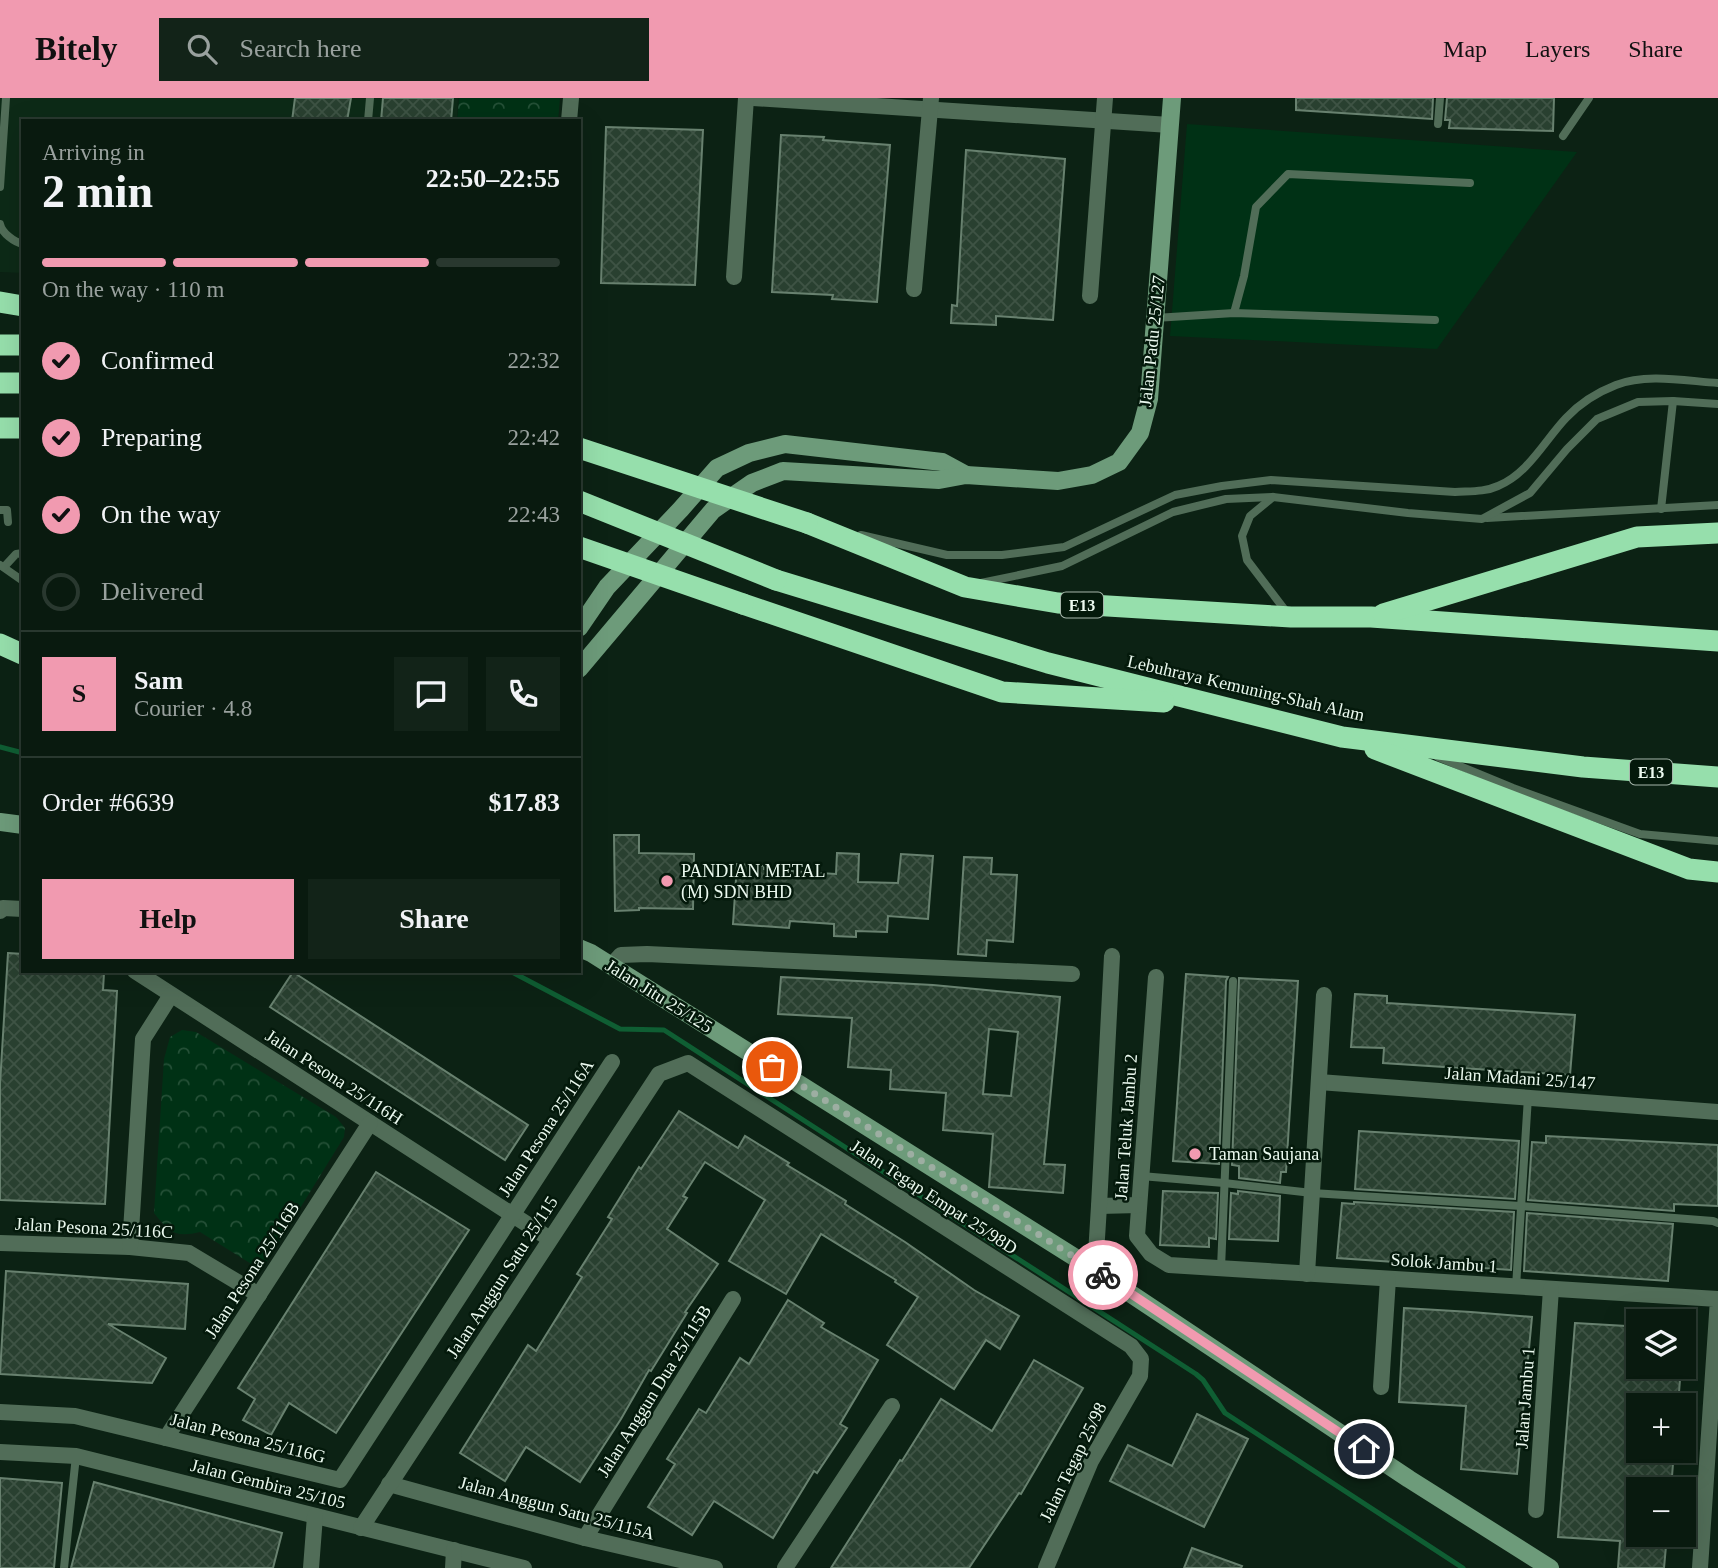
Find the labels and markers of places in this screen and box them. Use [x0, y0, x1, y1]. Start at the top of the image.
place label: PANDIAN METAL (M) SDN BHD [681, 861, 825, 903]
marker: PANDIAN METAL (M) SDN BHD [659, 873, 675, 889]
pin [742, 1037, 802, 1097]
place label: Taman Saujana [1209, 1144, 1319, 1164]
marker: Taman Saujana [1187, 1146, 1203, 1162]
pin [1334, 1419, 1394, 1479]

